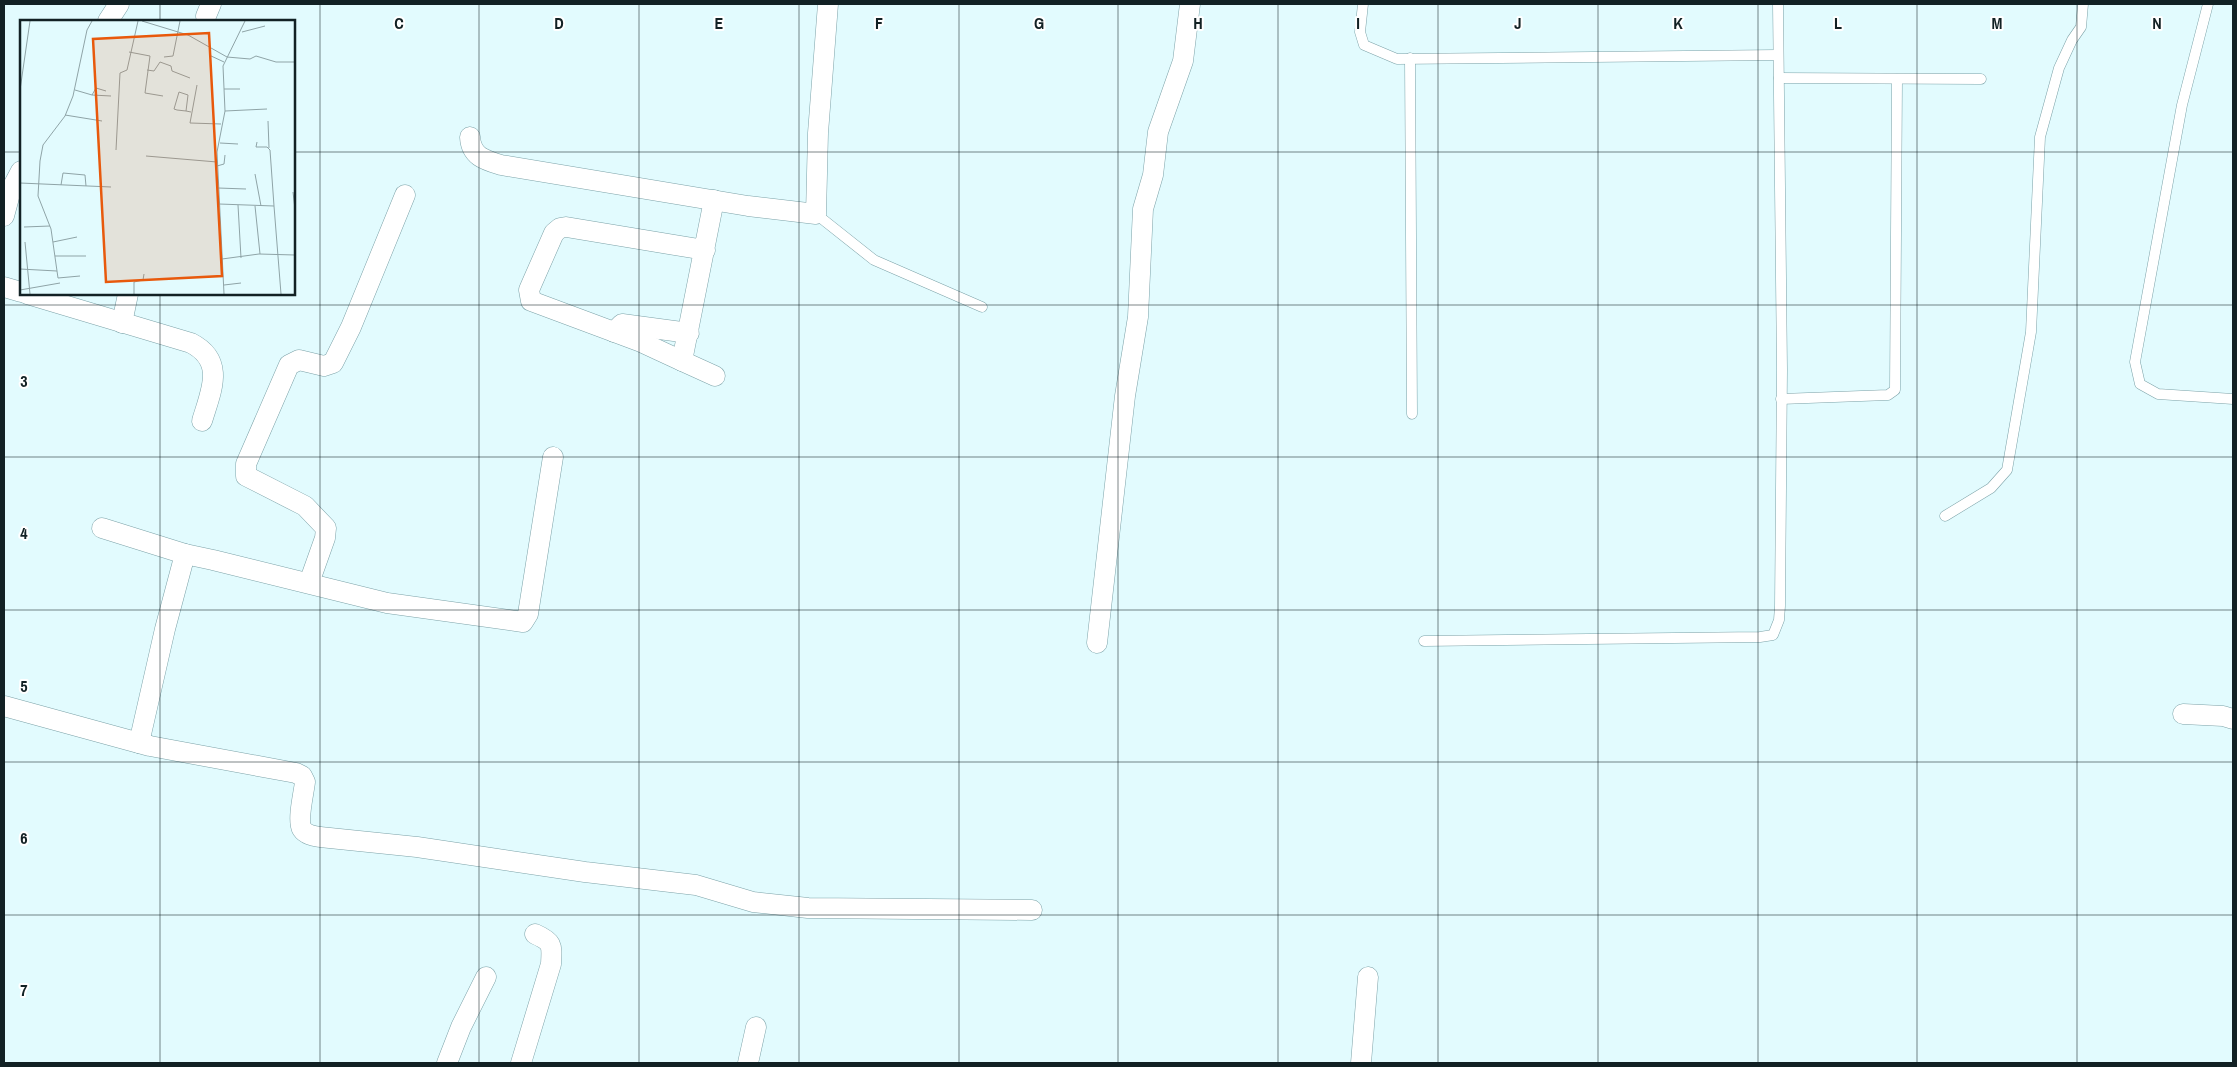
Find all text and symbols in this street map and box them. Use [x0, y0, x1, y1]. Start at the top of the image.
text: C [394, 12, 404, 34]
text: D [554, 12, 564, 34]
text: E [715, 12, 724, 34]
text: F [875, 12, 883, 34]
text: G [1034, 12, 1044, 34]
text: H [1193, 12, 1203, 34]
text: I [1356, 12, 1360, 34]
text: J [1514, 12, 1522, 34]
text: K [1673, 12, 1683, 34]
text: L [1834, 12, 1842, 34]
text: M [1992, 12, 2003, 34]
text: N [2152, 12, 2162, 34]
inset map [20, 20, 295, 295]
text: 3 [20, 370, 28, 392]
text: 4 [20, 522, 28, 544]
text: 5 [20, 675, 28, 697]
text: 6 [20, 827, 28, 849]
text: 7 [20, 979, 28, 1001]

